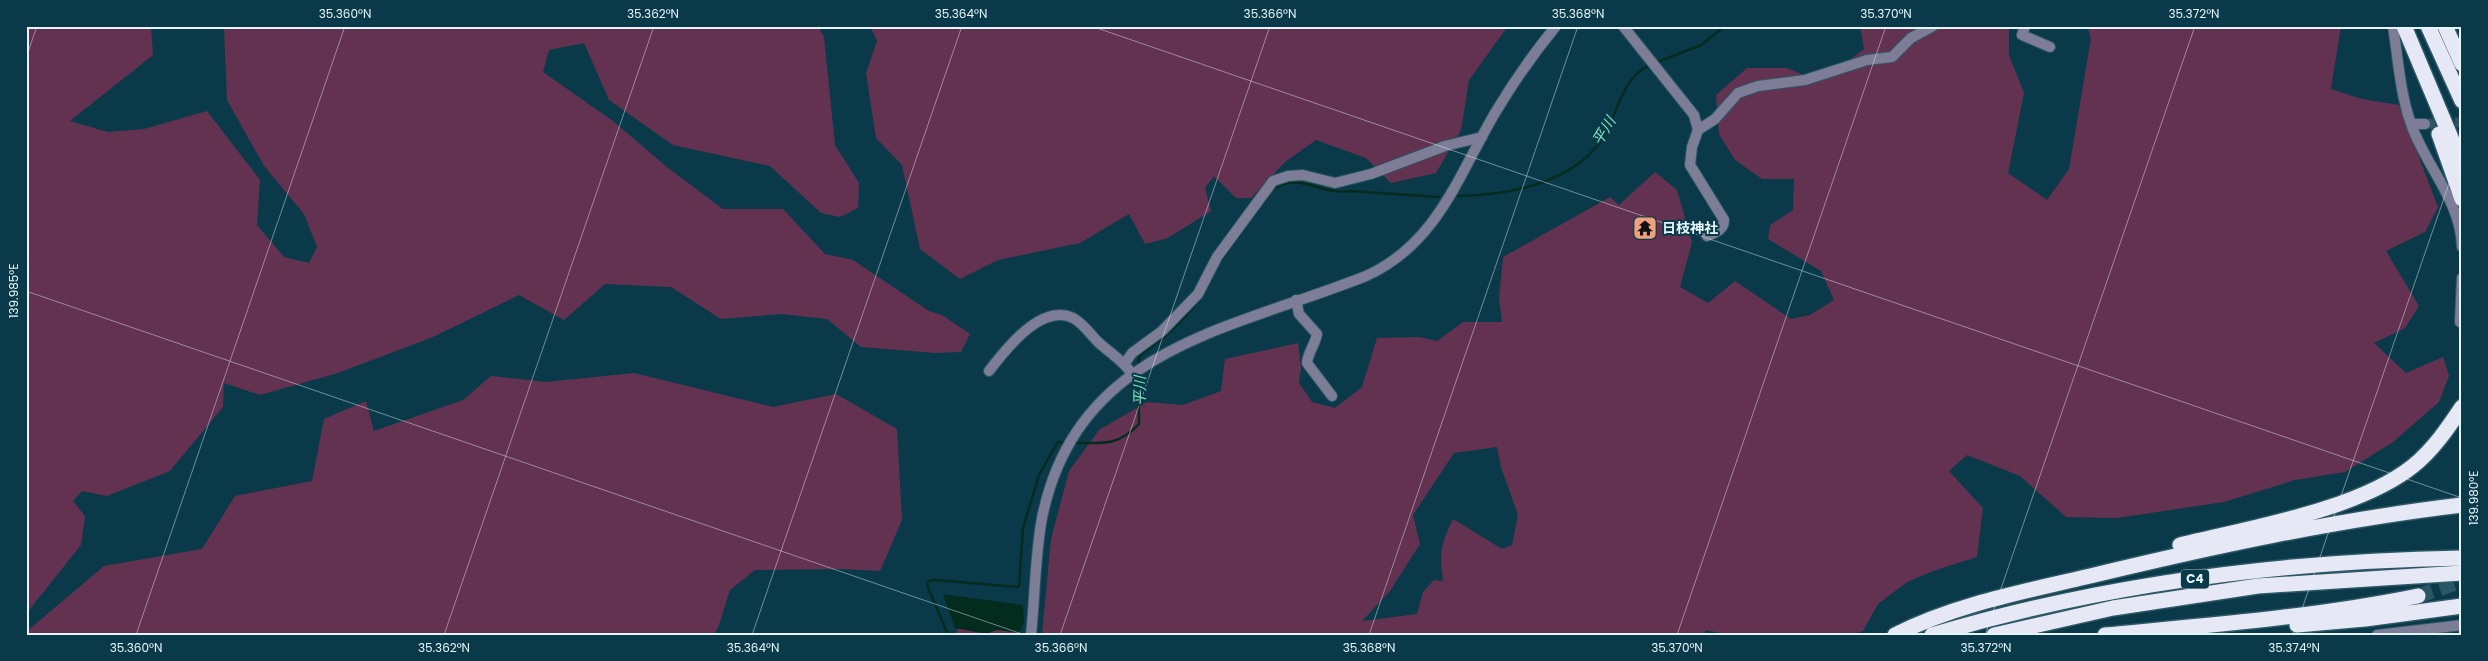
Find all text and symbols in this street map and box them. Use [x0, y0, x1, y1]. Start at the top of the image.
text: 35.360°N [319, 5, 371, 22]
text: 35.362°N [627, 5, 679, 22]
text: 35.364°N [935, 5, 987, 22]
text: 35.366°N [1244, 5, 1296, 22]
text: 35.368°N [1552, 5, 1604, 22]
text: 35.370°N [1860, 5, 1912, 22]
text: 35.372°N [2168, 5, 2220, 22]
water label: 平川 [1587, 111, 1621, 149]
temple icon: 日枝神社 [1632, 215, 1658, 241]
place label: 日枝神社 [1662, 218, 1718, 238]
text: 139.985°E [5, 264, 22, 318]
water label: 平川 [1129, 374, 1150, 406]
text: 139.980°E [2465, 471, 2482, 525]
road number: C4 [2181, 570, 2209, 588]
text: 35.360°N [110, 639, 162, 656]
text: 35.362°N [418, 639, 470, 656]
text: 35.364°N [727, 639, 779, 656]
text: 35.366°N [1035, 639, 1087, 656]
text: 35.368°N [1343, 639, 1395, 656]
text: 35.370°N [1651, 639, 1703, 656]
text: 35.372°N [1960, 639, 2012, 656]
text: 35.374°N [2268, 639, 2320, 656]

